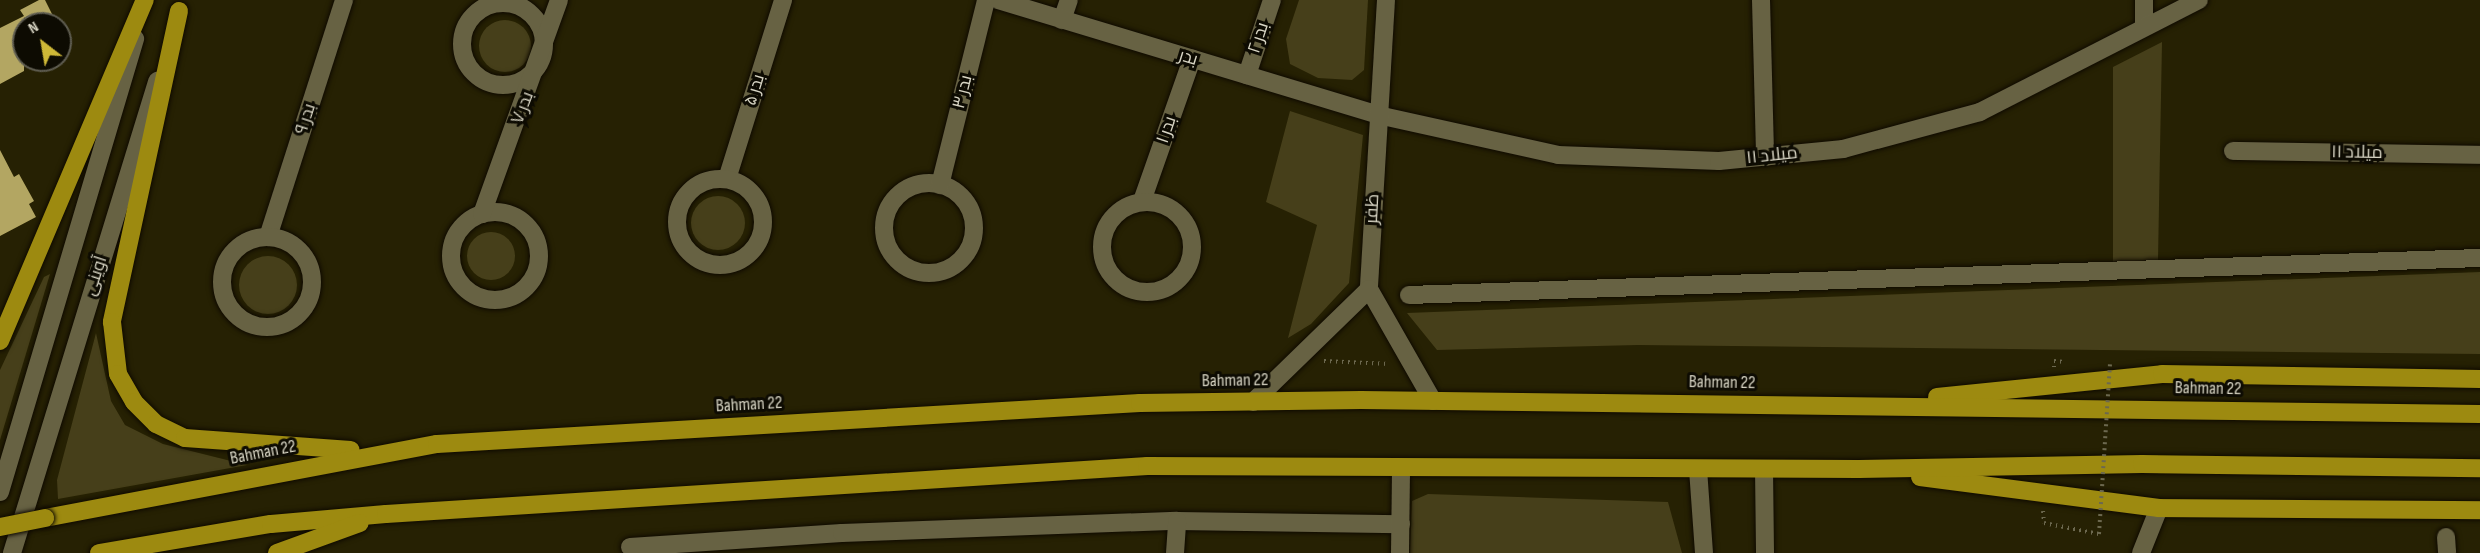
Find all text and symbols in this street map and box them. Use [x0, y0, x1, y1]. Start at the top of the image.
north arrow [12, 12, 72, 72]
text: N [25, 18, 42, 38]
street label: بدر ۲ [1244, 20, 1274, 56]
street label: بدر [1176, 45, 1200, 71]
street label: بدر ۵ [740, 72, 770, 108]
street label: بدر ۳ [948, 73, 978, 111]
street label: بدر ۷ [507, 89, 539, 127]
street label: بدر ۹ [291, 101, 321, 137]
street label: بدر ۱ [1152, 113, 1182, 147]
street label: میلاد ۱۱ [2331, 142, 2383, 164]
street label: میلاد ۱۱ [1745, 143, 1799, 169]
street label: ظفر [1361, 193, 1385, 225]
street label: آوینی [79, 253, 113, 299]
street label: Bahman 22 [1202, 370, 1268, 392]
street label: Bahman 22 [1689, 372, 1755, 394]
street label: Bahman 22 [2175, 378, 2241, 400]
street label: Bahman 22 [715, 392, 783, 418]
street label: Bahman 22 [228, 436, 298, 470]

